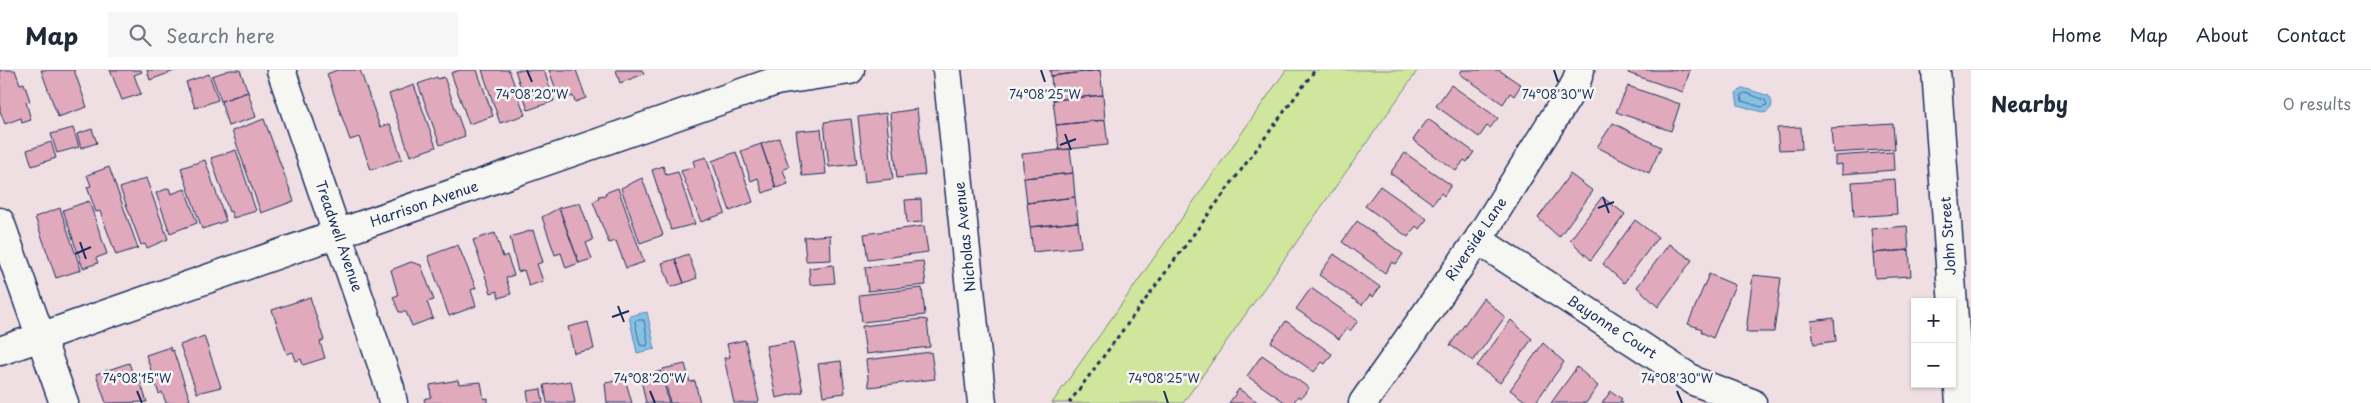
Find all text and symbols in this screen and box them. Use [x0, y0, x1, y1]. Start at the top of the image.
search box [108, 12, 458, 57]
text: Map [25, 17, 78, 53]
icon: search [126, 21, 154, 49]
text: Search here [166, 21, 275, 49]
text: Home [2051, 21, 2101, 48]
text: Map [2129, 21, 2168, 48]
text: About [2196, 21, 2248, 48]
text: Contact [2276, 21, 2346, 48]
text: 74°08'20"W [496, 85, 569, 103]
text: 74°08'25"W [1009, 85, 1081, 103]
text: 74°08'30"W [1522, 85, 1595, 103]
text: Nearby [1991, 87, 2068, 119]
text: 0 results [2283, 91, 2351, 115]
street label: Harrison Avenue [367, 175, 481, 232]
street label: Treadwell Avenue [311, 177, 368, 295]
street label: Nicholas Avenue [948, 180, 981, 293]
street label: Riverside Lane [1440, 192, 1512, 285]
street label: John Street [1934, 196, 1961, 276]
street label: Bayonne Court [1563, 290, 1661, 364]
map controls [1911, 298, 1956, 388]
button: + [1911, 298, 1956, 343]
button: − [1911, 343, 1956, 388]
text: 74°08'15"W [103, 369, 172, 387]
text: 74°08'20"W [614, 369, 687, 387]
text: 74°08'25"W [1128, 369, 1200, 387]
text: 74°08'30"W [1641, 369, 1714, 387]

